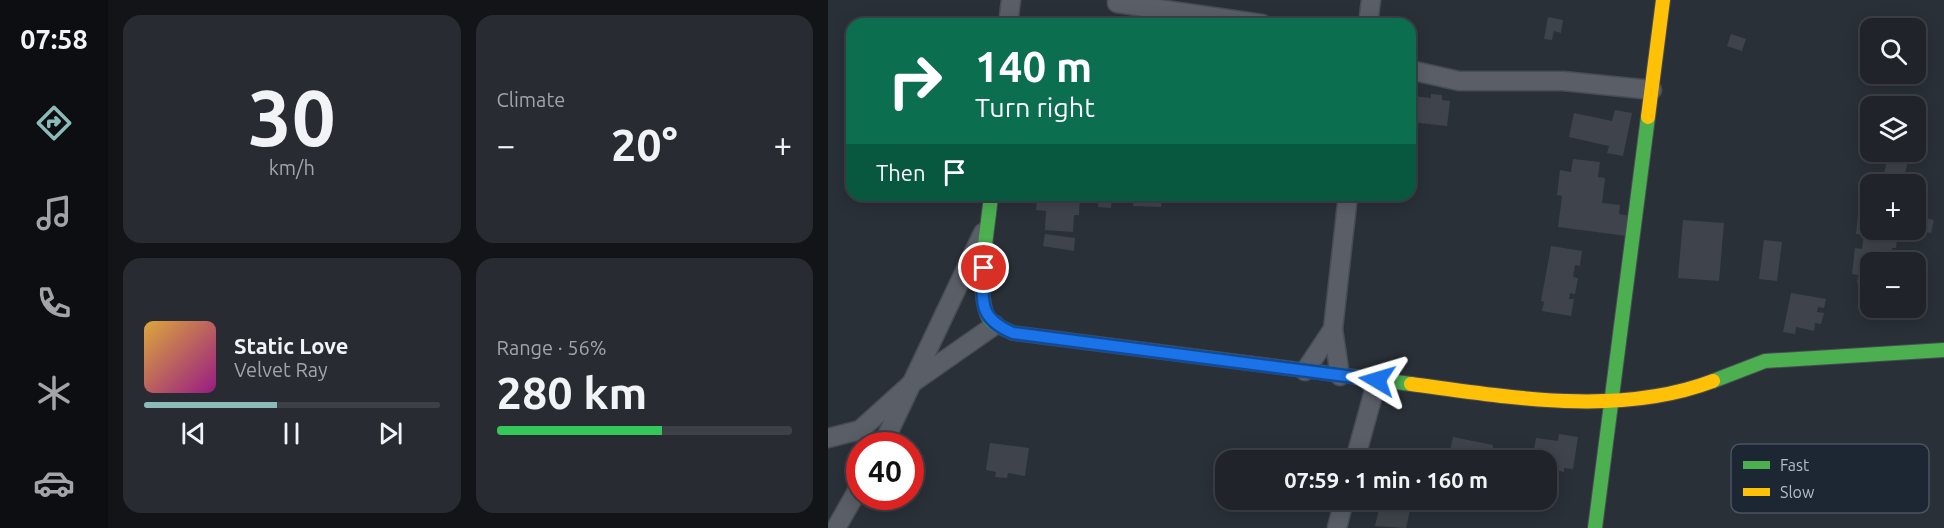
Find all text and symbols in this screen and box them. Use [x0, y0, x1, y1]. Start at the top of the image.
map controls [1860, 18, 1926, 318]
button: search [1860, 18, 1926, 84]
text: 07:58 [20, 24, 88, 54]
icon: right [876, 42, 954, 120]
text: 140 m [975, 43, 1092, 90]
text: 30 [248, 73, 336, 161]
text: Climate [497, 88, 565, 111]
text: Turn right [975, 92, 1095, 122]
button: layers [1860, 96, 1926, 162]
icon: directions [33, 102, 75, 144]
text: 20° [611, 119, 678, 170]
text: − [497, 126, 515, 163]
text: + [773, 126, 792, 163]
text: km/h [269, 156, 315, 179]
icon: arrive [938, 156, 971, 189]
text: Then [876, 160, 926, 185]
button: + [1860, 174, 1926, 240]
icon: music [33, 192, 75, 234]
pin [958, 242, 1009, 293]
icon: arrive [967, 251, 1000, 284]
button: − [1860, 252, 1926, 318]
icon: phone [33, 282, 75, 324]
text: Static Love [234, 333, 349, 358]
text: Range · 56% [497, 336, 607, 359]
position arrow [1345, 348, 1409, 412]
text: Velvet Ray [234, 358, 328, 381]
text: 280 km [497, 367, 647, 418]
icon: climate [33, 372, 75, 414]
icon: previous [177, 417, 210, 450]
icon: pause [275, 417, 308, 450]
icon: next [374, 417, 407, 450]
speed limit sign: 40 [846, 432, 924, 510]
legend [1731, 444, 1929, 513]
text: Fast [1780, 456, 1810, 474]
icon: car [33, 462, 75, 504]
text: 07:59 · 1 min · 160 m [1284, 467, 1488, 492]
text: Slow [1780, 483, 1815, 501]

